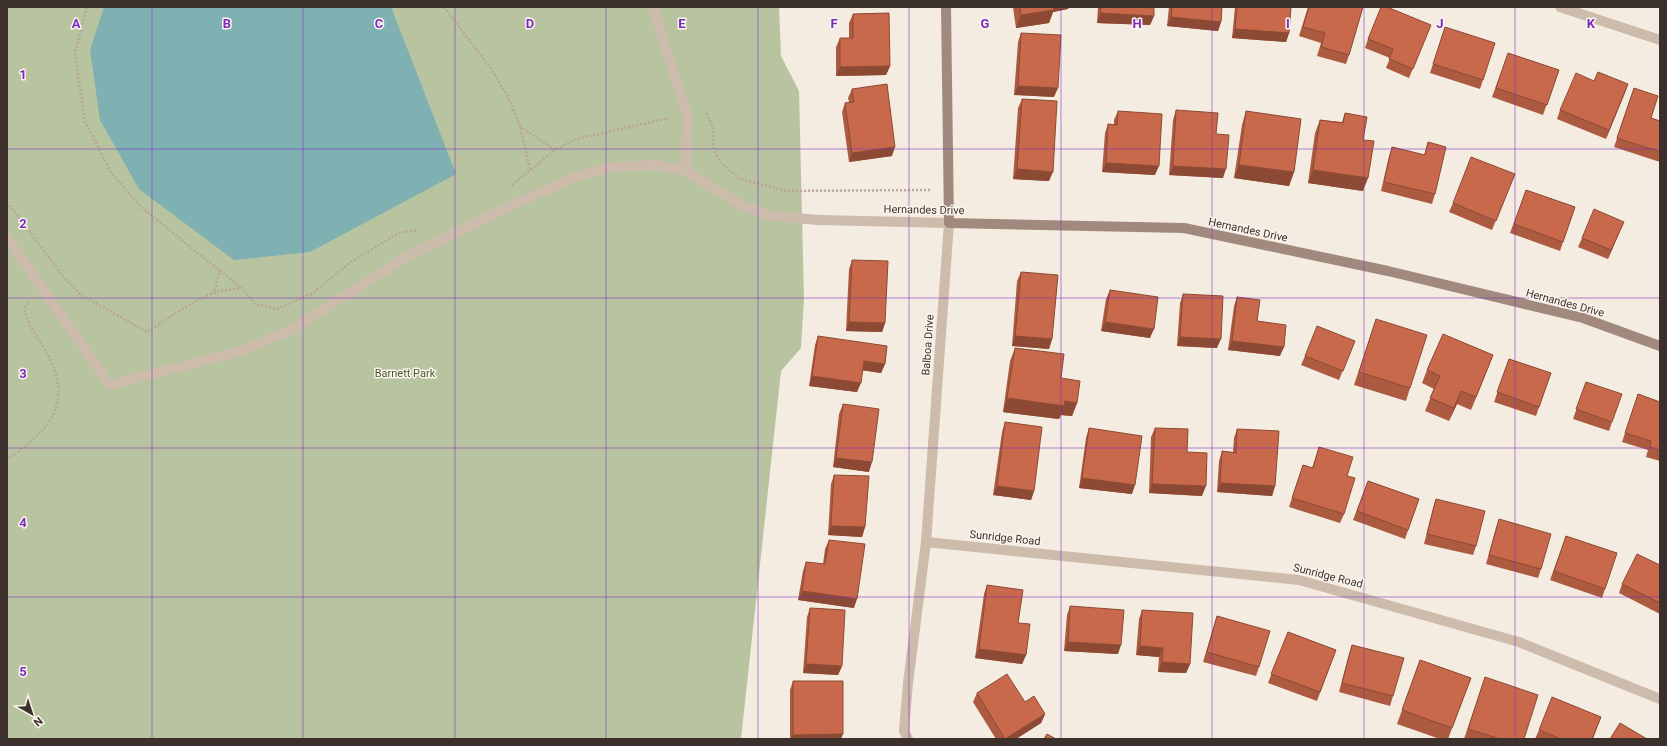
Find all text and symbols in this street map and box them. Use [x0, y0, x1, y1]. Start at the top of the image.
text: A [72, 16, 81, 31]
text: B [223, 16, 231, 31]
text: C [375, 16, 384, 31]
text: D [526, 16, 534, 31]
text: E [678, 16, 686, 31]
text: F [830, 16, 838, 31]
text: G [981, 16, 990, 31]
text: H [1132, 16, 1142, 31]
text: I [1286, 16, 1290, 31]
text: J [1436, 16, 1444, 31]
text: K [1587, 16, 1596, 31]
text: 1 [19, 67, 27, 82]
street label: Hernandes Drive [884, 203, 965, 217]
street label: Hernandes Drive [1207, 215, 1289, 245]
text: 2 [19, 216, 27, 231]
street label: Hernandes Drive [1524, 286, 1606, 320]
street label: Balboa Drive [919, 314, 937, 376]
text: 3 [19, 366, 27, 381]
park label: Barnett Park [375, 367, 436, 380]
text: 4 [19, 515, 27, 530]
street label: Sunridge Road [969, 528, 1041, 548]
street label: Sunridge Road [1292, 561, 1364, 591]
text: 5 [19, 664, 27, 679]
north arrow [12, 694, 52, 734]
text: N [31, 714, 45, 729]

